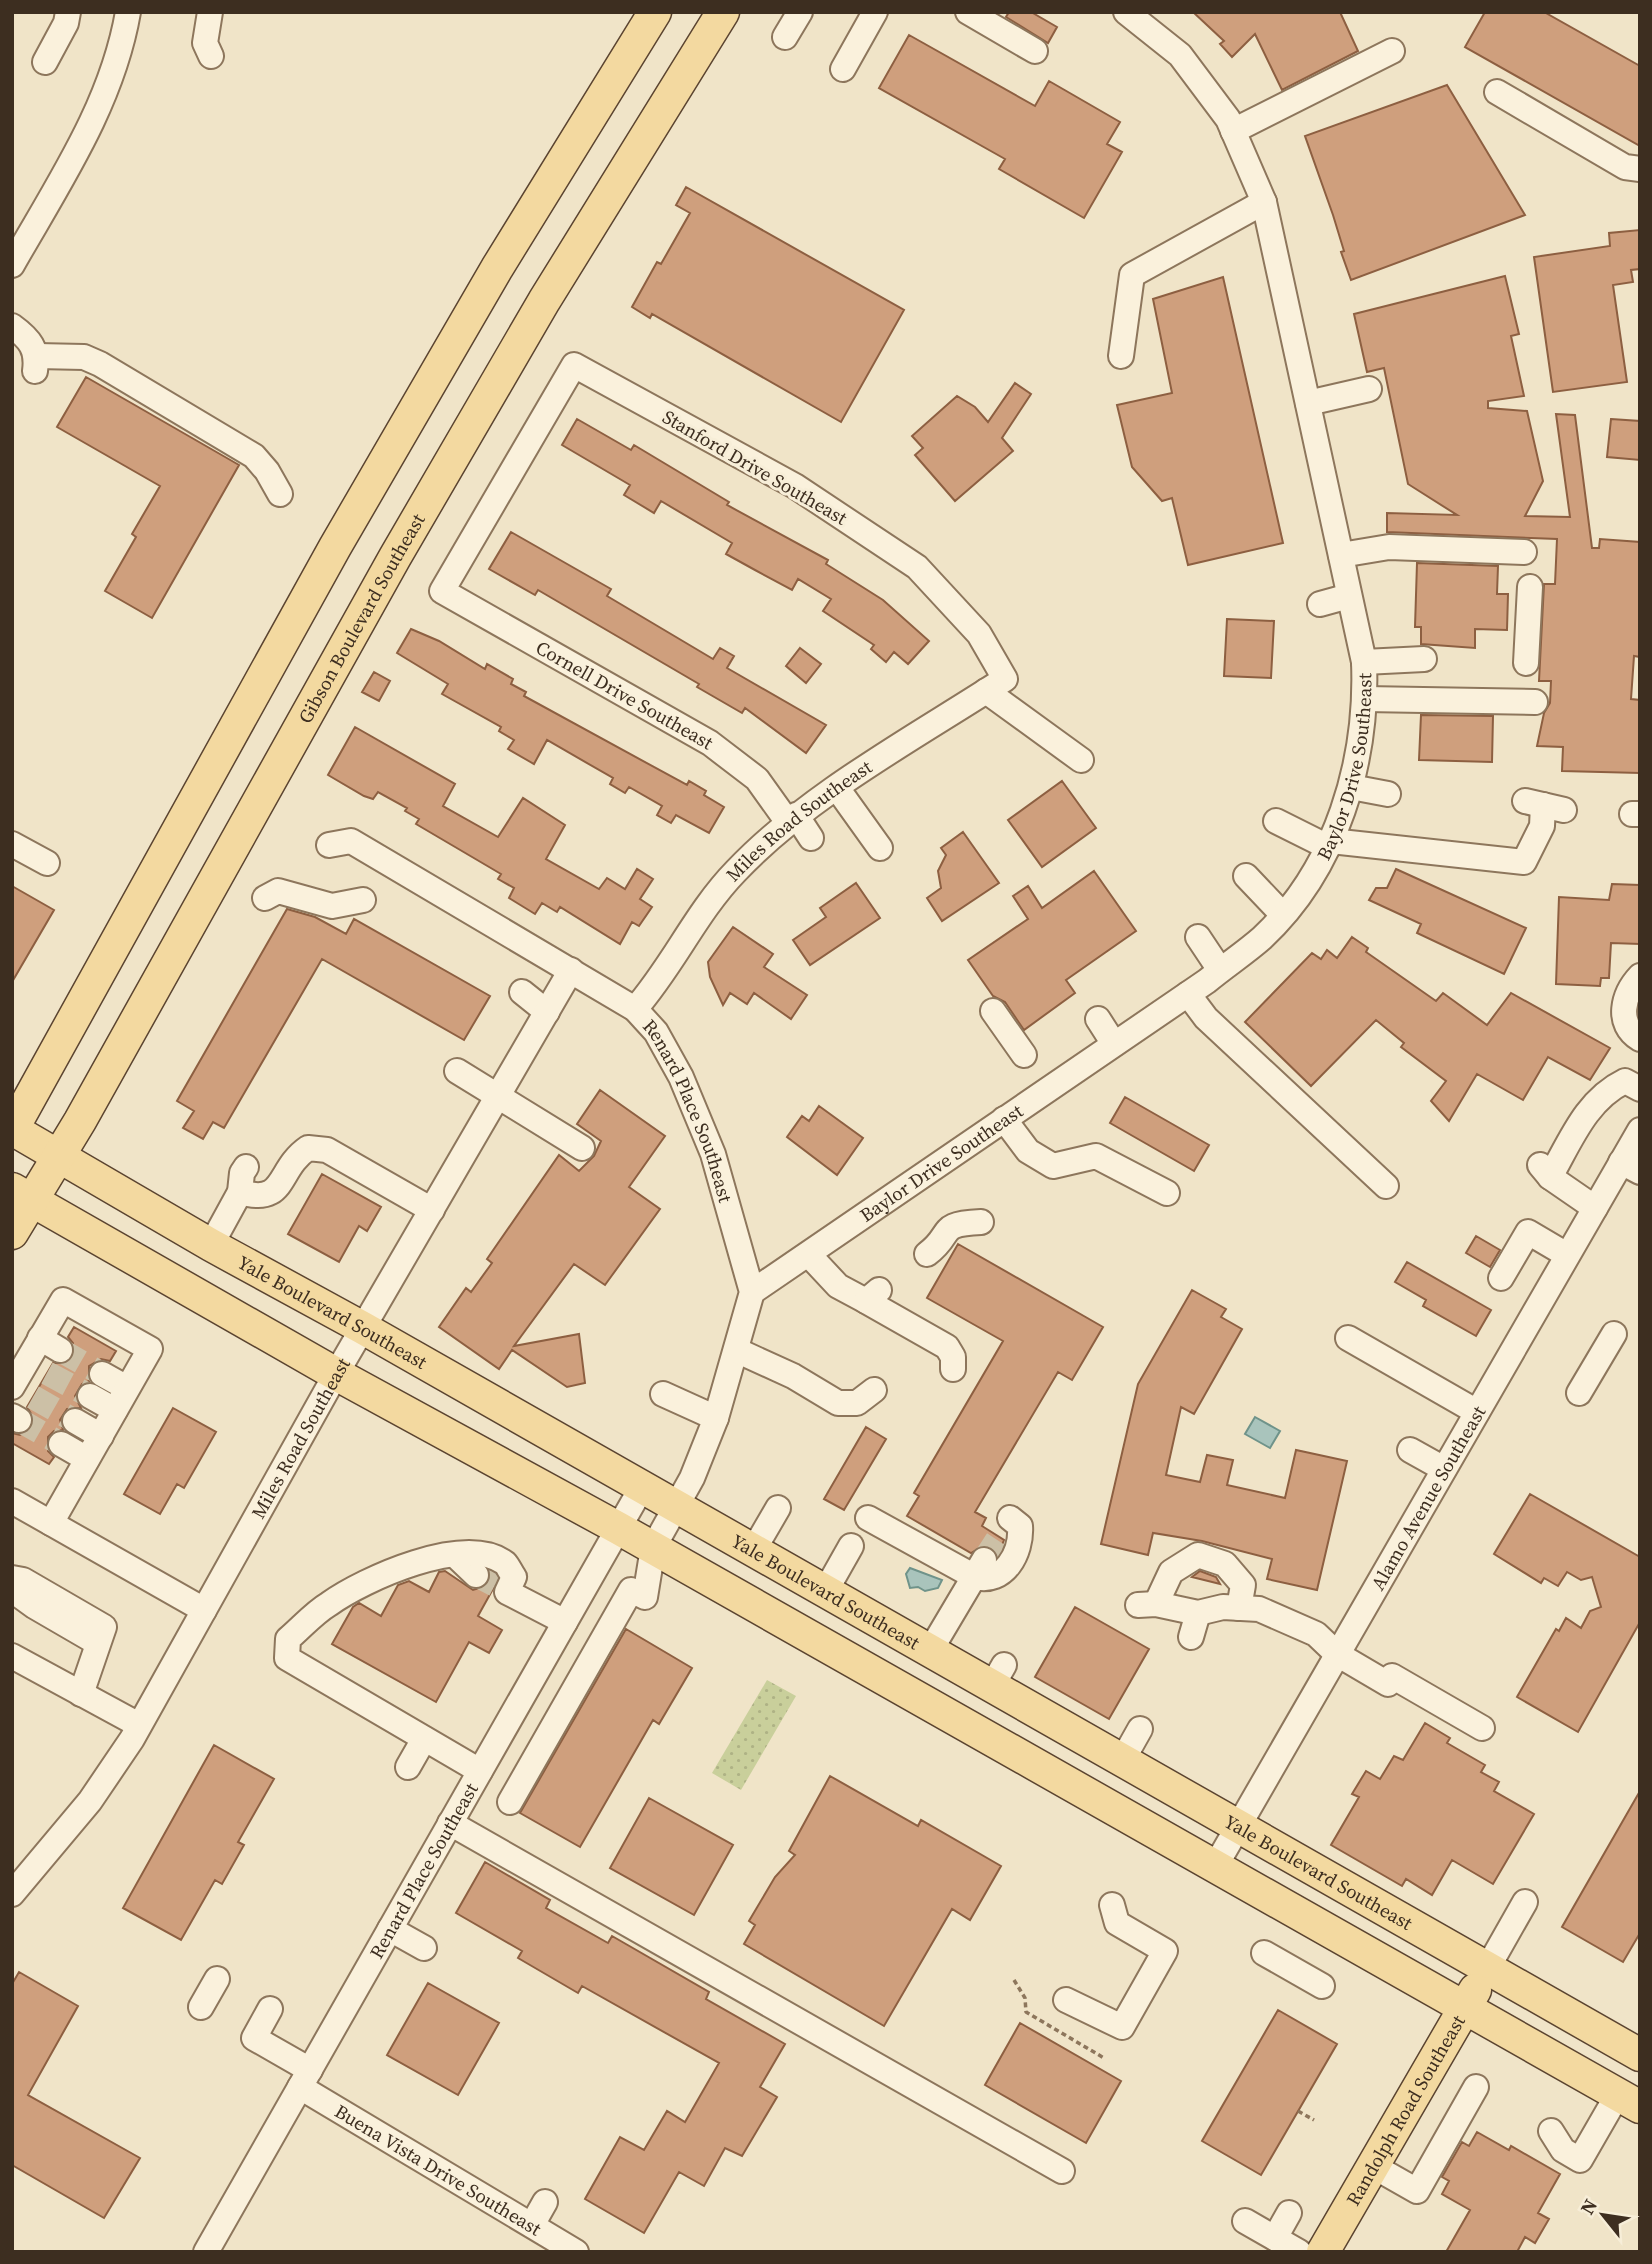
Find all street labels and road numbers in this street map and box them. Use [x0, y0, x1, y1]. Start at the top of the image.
street label: Stanford Drive Southeast [658, 403, 853, 531]
street label: Gibson Boulevard Southeast [292, 508, 431, 728]
street label: Cornell Drive Southeast [531, 634, 719, 756]
street label: Baylor Drive Southeast [1310, 672, 1377, 864]
street label: Miles Road Southeast [720, 753, 877, 887]
street label: Renard Place Southeast [637, 1013, 739, 1206]
street label: Baylor Drive Southeast [854, 1097, 1028, 1228]
street label: Yale Boulevard Southeast [233, 1249, 433, 1375]
street label: Miles Road Southeast [245, 1352, 356, 1523]
street label: Alamo Avenue Southeast [1364, 1400, 1492, 1595]
street label: Yale Boulevard Southeast [727, 1528, 925, 1656]
street label: Renard Place Southeast [363, 1777, 484, 1963]
street label: Yale Boulevard Southeast [1220, 1808, 1418, 1936]
street label: Randolph Road Southeast [1340, 2009, 1471, 2210]
street label: Buena Vista Drive Southeast [330, 2098, 547, 2242]

